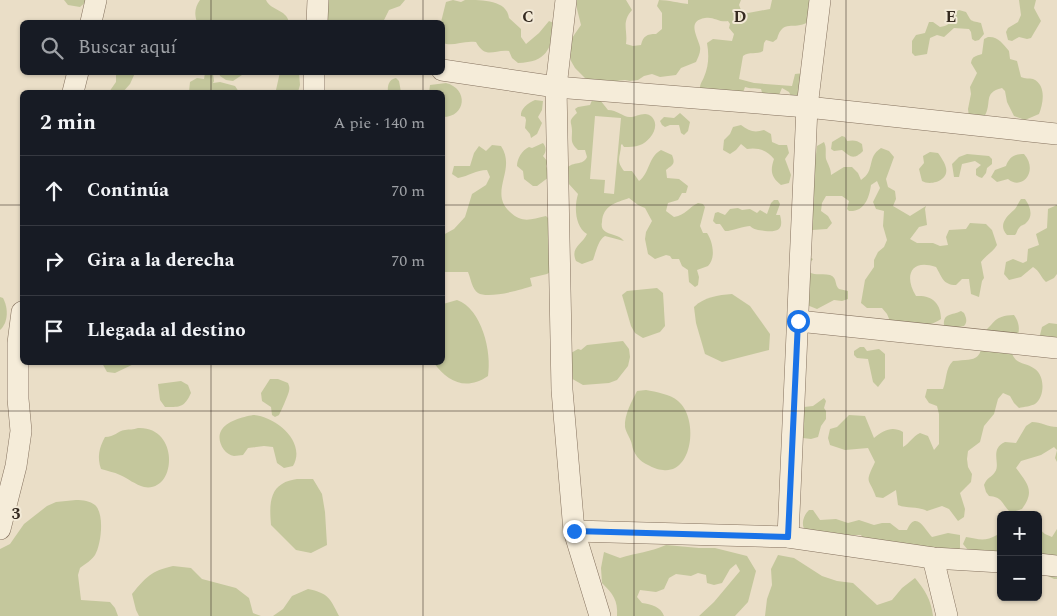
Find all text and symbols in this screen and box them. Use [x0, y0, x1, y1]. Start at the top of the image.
text: C [522, 5, 534, 29]
text: D [734, 5, 747, 29]
text: E [946, 5, 956, 29]
search box [20, 20, 445, 75]
text: Buscar aquí [78, 33, 177, 62]
icon: search [38, 34, 66, 62]
text: 2 min [40, 107, 96, 139]
text: A pie · 140 m [333, 111, 425, 135]
text: Continúa [87, 176, 169, 205]
icon: ahead [40, 177, 68, 205]
text: 70 m [391, 179, 425, 203]
text: Gira a la derecha [87, 246, 234, 275]
icon: right [40, 247, 68, 275]
text: 70 m [391, 249, 425, 273]
route start [787, 310, 810, 333]
text: Llegada al destino [87, 316, 246, 345]
icon: arrive [40, 317, 68, 345]
text: 3 [12, 502, 21, 526]
map controls [997, 511, 1042, 601]
button: + [997, 511, 1042, 556]
route end [563, 520, 586, 543]
button: − [997, 556, 1042, 601]

